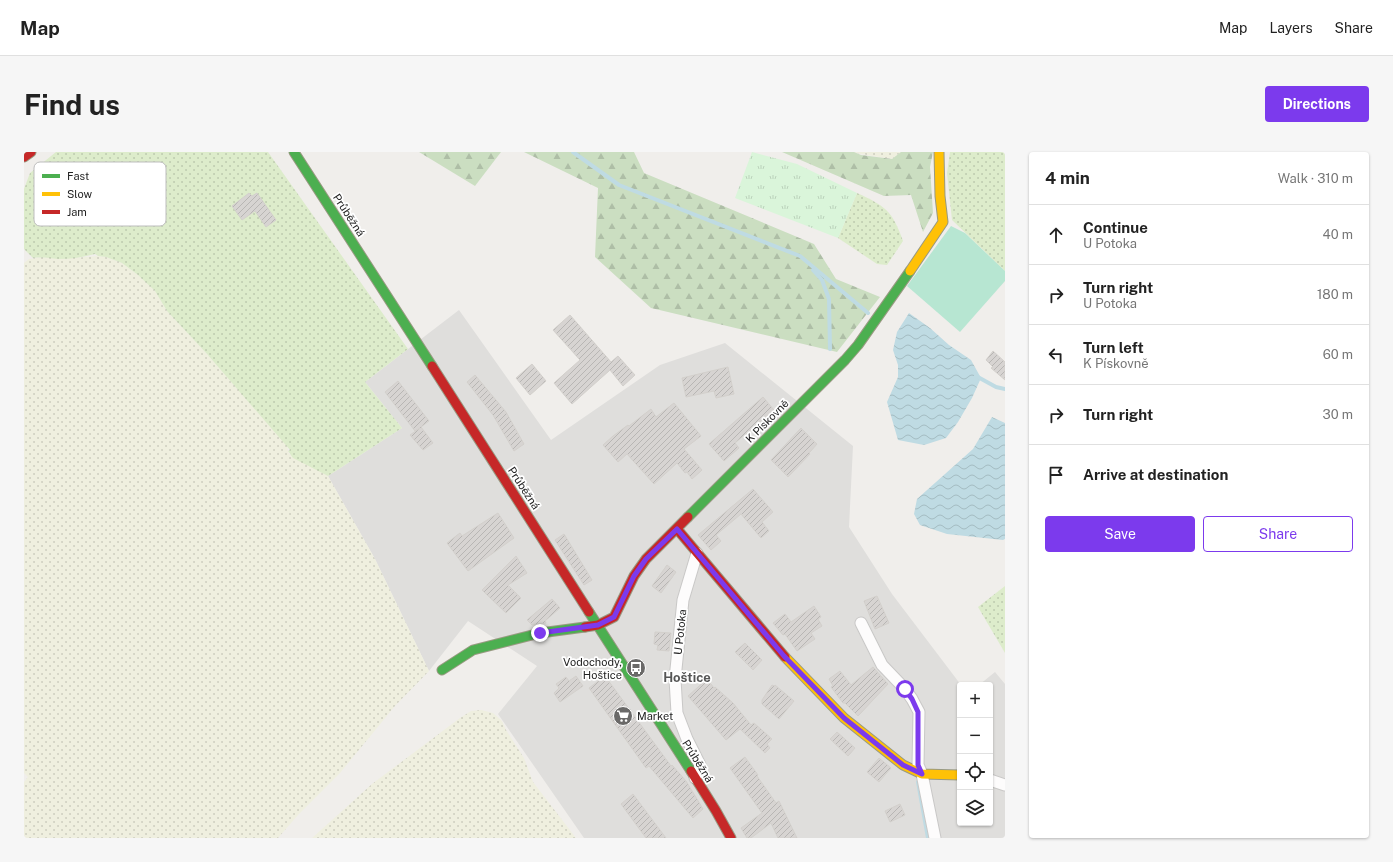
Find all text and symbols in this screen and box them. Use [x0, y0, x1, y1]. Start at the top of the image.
text: Map [20, 17, 60, 39]
text: Map [1219, 20, 1247, 36]
text: Layers [1269, 20, 1313, 36]
text: Share [1335, 20, 1373, 36]
button: Directions [1265, 86, 1369, 122]
text: Find us [24, 88, 120, 121]
legend [34, 162, 166, 226]
text: 4 min [1045, 168, 1090, 188]
text: Fast [67, 170, 89, 182]
text: Walk · 310 m [1278, 171, 1353, 186]
text: Slow [67, 188, 93, 200]
street label: Průběžná [331, 192, 367, 238]
text: Jam [67, 206, 87, 218]
text: Continue [1083, 219, 1148, 236]
icon: ahead [1045, 224, 1067, 246]
text: 40 m [1322, 227, 1353, 242]
text: U Potoka [1083, 236, 1137, 251]
text: Turn right [1083, 279, 1153, 296]
icon: right [1045, 284, 1067, 306]
text: 180 m [1317, 287, 1353, 302]
text: U Potoka [1083, 296, 1137, 311]
text: Turn left [1083, 339, 1144, 356]
icon: left [1045, 344, 1067, 366]
text: 60 m [1323, 347, 1353, 362]
text: K Pískovně [1083, 356, 1149, 371]
street label: K Pískovně [743, 397, 791, 445]
icon: right [1045, 404, 1067, 426]
text: Turn right [1083, 406, 1153, 423]
text: 30 m [1323, 407, 1353, 422]
icon: arrive [1045, 464, 1067, 486]
street label: Průběžná [506, 465, 542, 511]
text: Arrive at destination [1083, 466, 1228, 483]
button: Save [1045, 516, 1195, 552]
button: Share [1203, 516, 1353, 552]
street label: U Potoka [672, 609, 688, 655]
route end [531, 624, 549, 642]
place label: Vodochody, Hoštice [563, 656, 622, 681]
bus stop icon: Vodochody, Hoštice [625, 657, 647, 679]
district label: Hoštice [663, 670, 711, 685]
route start [896, 680, 914, 698]
map controls [957, 682, 993, 826]
button: + [957, 682, 993, 718]
supermarket icon: Market [612, 705, 634, 727]
place label: Market [637, 710, 673, 722]
button: − [957, 718, 993, 754]
street label: Průběžná [680, 737, 716, 785]
button: locate [957, 754, 993, 790]
button: layers [957, 790, 993, 826]

